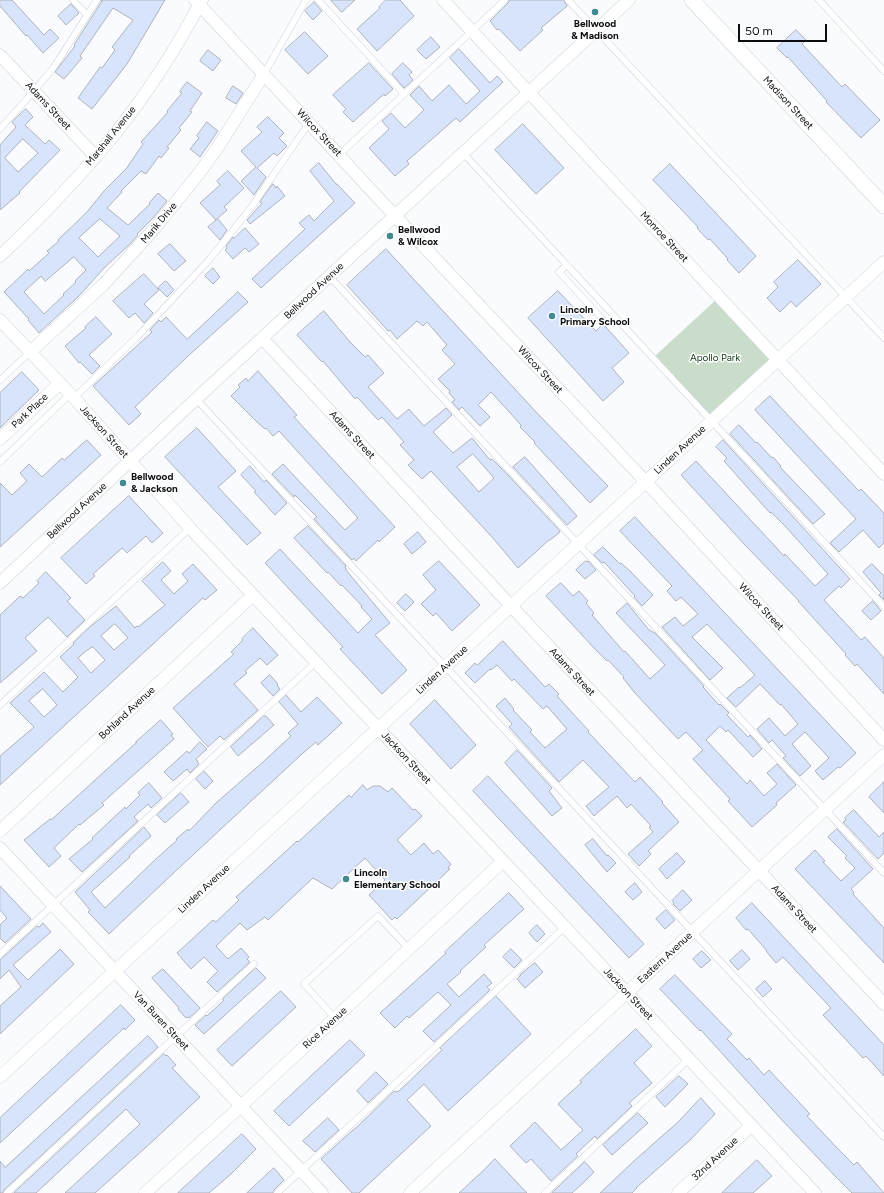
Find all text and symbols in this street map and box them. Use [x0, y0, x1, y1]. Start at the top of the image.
marker: Bellwood & Madison [590, 7, 600, 17]
scale bar [740, 16, 829, 42]
place label: Bellwood & Madison [571, 18, 619, 42]
text: 50 m [745, 24, 773, 38]
street label: Madison Street [760, 74, 816, 132]
street label: Adams Street [23, 79, 73, 133]
street label: Marshall Avenue [83, 104, 139, 168]
street label: Wilcox Street [294, 107, 344, 159]
street label: Marik Drive [138, 200, 180, 246]
street label: Monroe Street [637, 209, 691, 265]
place label: Bellwood & Wilcox [398, 224, 440, 248]
marker: Bellwood & Wilcox [385, 231, 395, 241]
street label: Bellwood Avenue [282, 260, 346, 322]
place label: Lincoln Primary School [560, 304, 630, 328]
marker: Lincoln Primary School [547, 311, 557, 321]
street label: Wilcox Street [515, 344, 565, 396]
park label: Apollo Park [690, 352, 740, 364]
street label: Park Place [9, 391, 51, 431]
street label: Jackson Street [77, 403, 131, 461]
street label: Adams Street [327, 408, 377, 462]
street label: Linden Avenue [652, 423, 708, 477]
place label: Bellwood & Jackson [131, 471, 178, 494]
marker: Bellwood & Jackson [118, 478, 128, 488]
street label: Bellwood Avenue [45, 480, 109, 542]
street label: Wilcox Street [736, 581, 786, 633]
street label: Linden Avenue [414, 643, 470, 697]
street label: Adams Street [547, 645, 597, 699]
street label: Bohland Avenue [96, 684, 158, 742]
street label: Jackson Street [379, 729, 433, 787]
street label: Linden Avenue [176, 862, 232, 916]
place label: Lincoln Elementary School [354, 867, 440, 890]
marker: Lincoln Elementary School [341, 874, 351, 884]
street label: Adams Street [769, 882, 819, 936]
street label: Eastern Avenue [635, 930, 695, 986]
street label: Jackson Street [601, 965, 655, 1023]
street label: Van Buren Street [131, 989, 191, 1053]
street label: Rice Avenue [301, 1005, 349, 1051]
street label: 32nd Avenue [689, 1135, 741, 1183]

